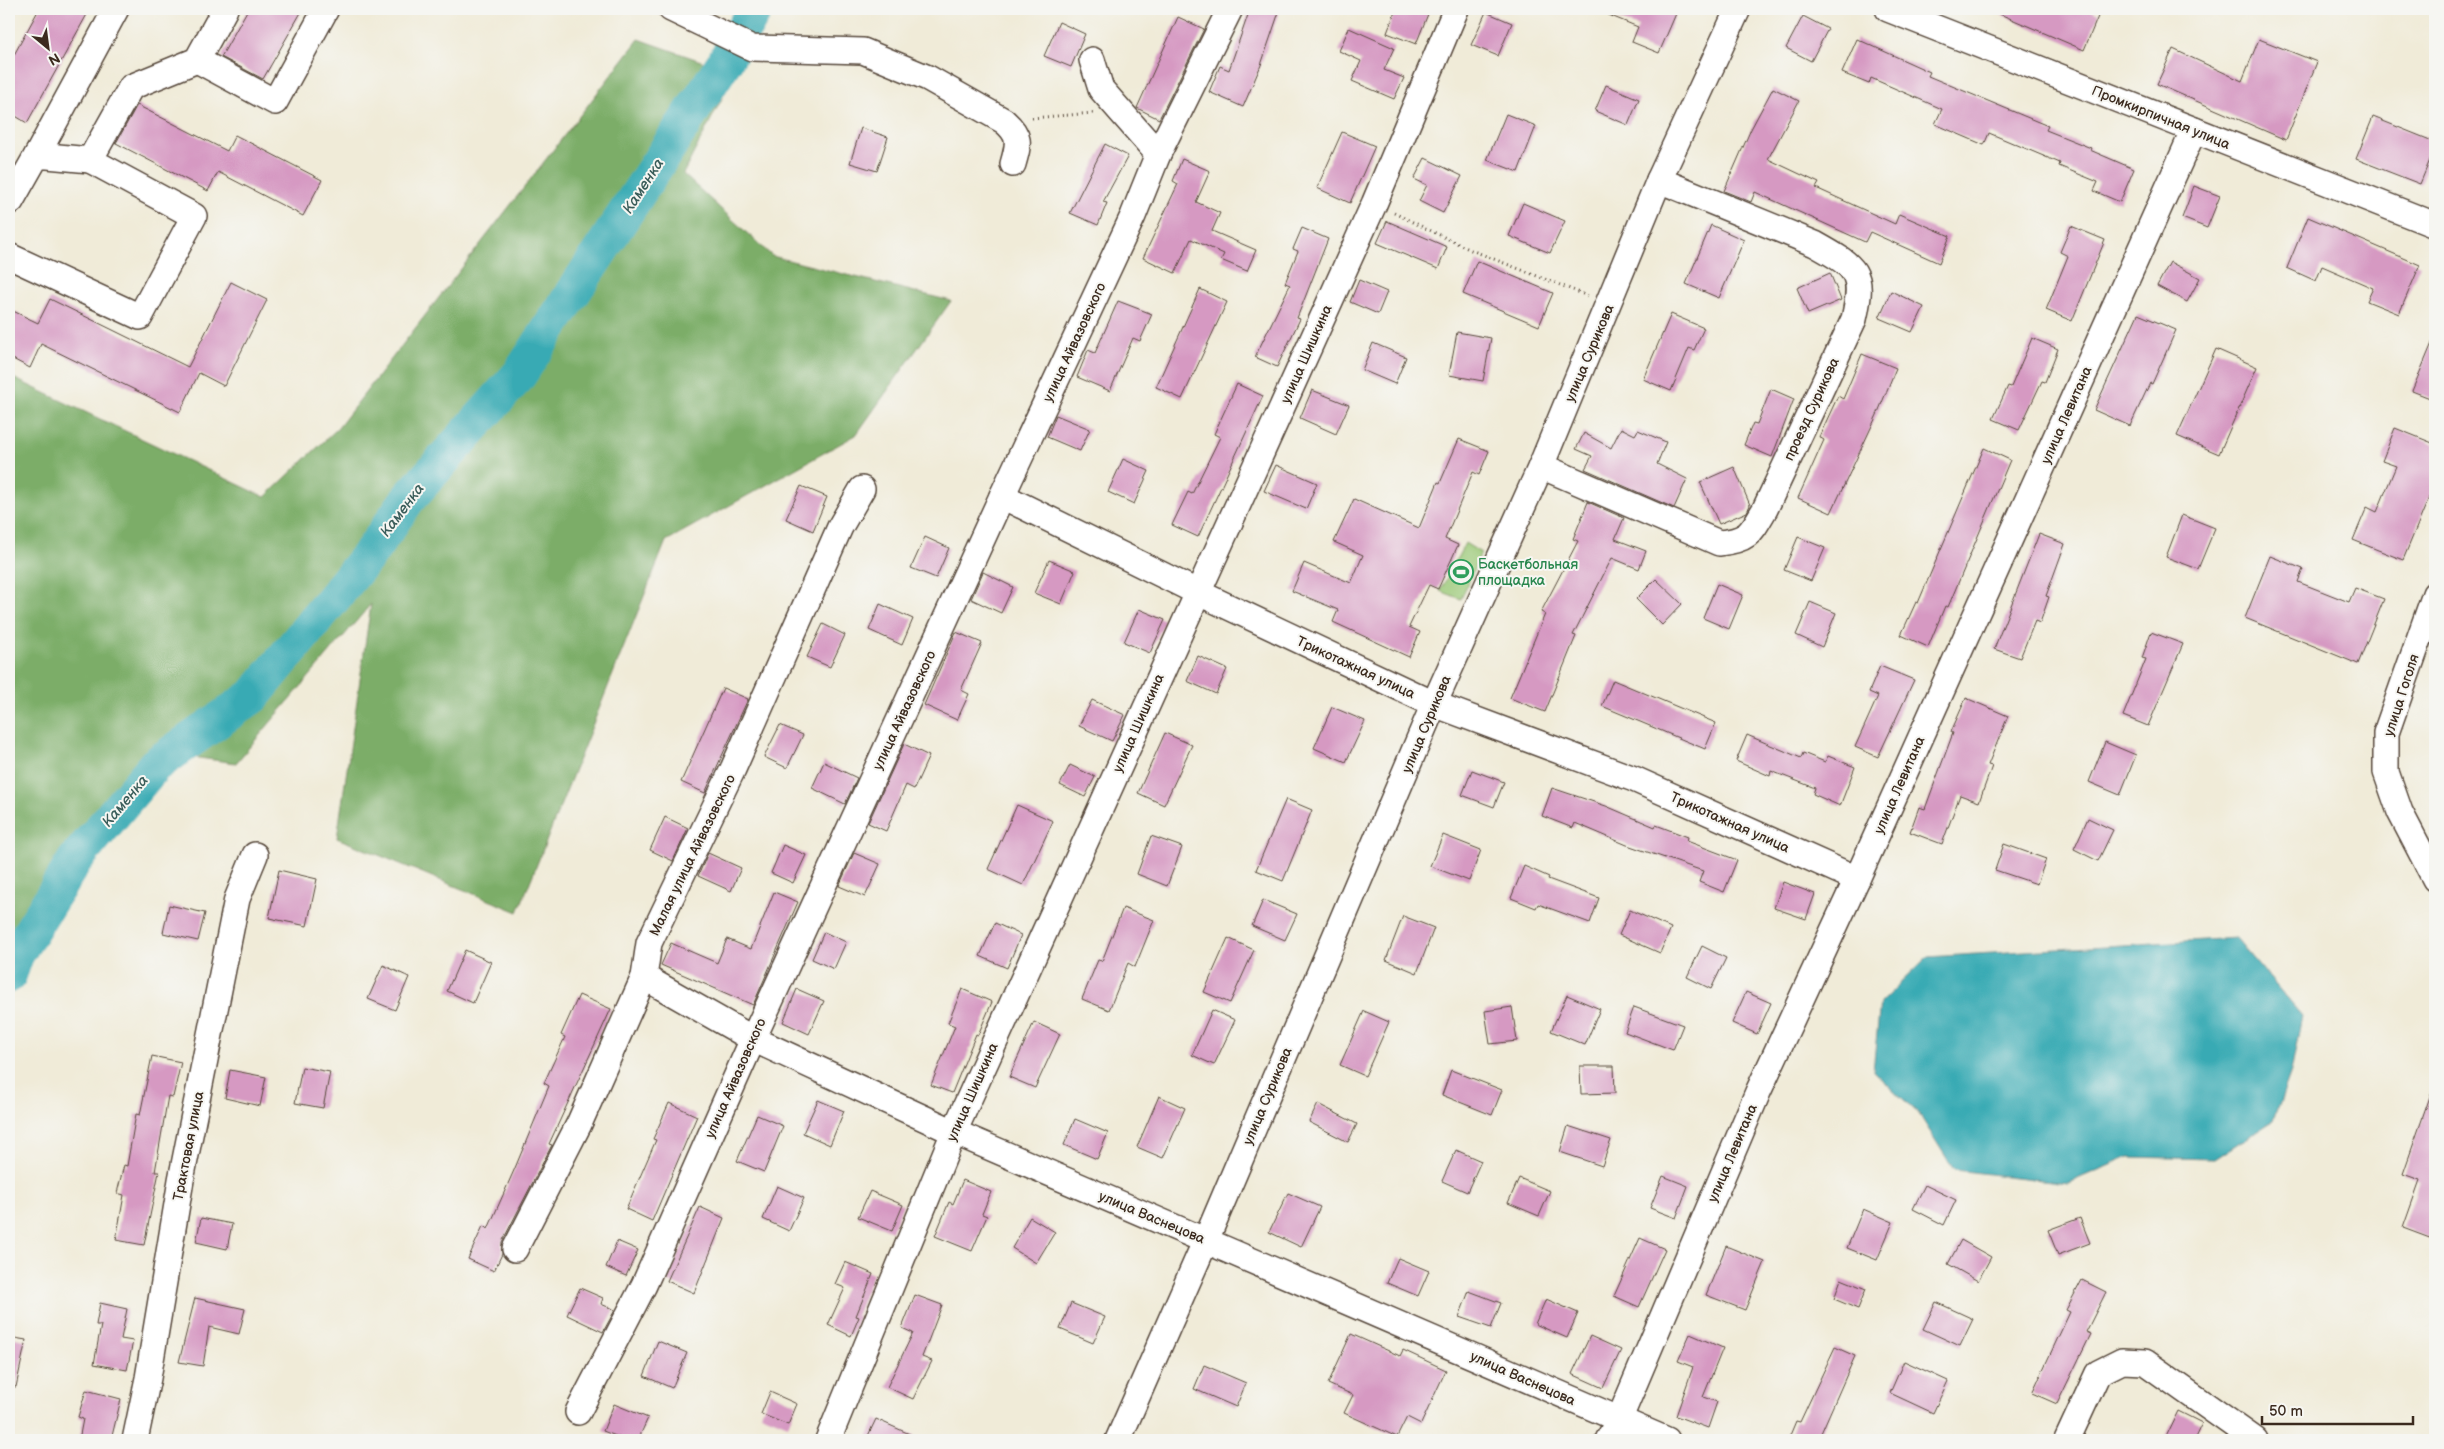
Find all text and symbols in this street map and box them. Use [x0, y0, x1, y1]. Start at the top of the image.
north arrow [22, 22, 72, 72]
text: N [45, 49, 63, 69]
street label: Промкирпичная улица [2089, 82, 2233, 153]
water label: Каменка [619, 155, 668, 218]
street label: улица Айвазовского [1039, 280, 1110, 405]
street label: улица Сурикова [1561, 301, 1618, 405]
street label: улица Шишкина [1277, 302, 1336, 406]
street label: проезд Сурикова [1780, 354, 1843, 464]
street label: улица Левитана [2037, 363, 2096, 467]
water label: Каменка [376, 480, 429, 541]
place label: Баскетбольная площадка [1478, 556, 1579, 589]
sports icon: Баскетбольная площадка [1448, 559, 1474, 585]
street label: Трикотажная улица [1294, 633, 1418, 703]
street label: улица Айвазовского [869, 648, 940, 773]
street label: улица Гоголя [2380, 652, 2423, 738]
street label: улица Шишкина [1109, 671, 1168, 775]
street label: улица Сурикова [1398, 672, 1455, 776]
street label: улица Левитана [1870, 733, 1929, 837]
water label: Каменка [98, 771, 153, 831]
street label: Малая улица Айвазовского [646, 772, 739, 939]
street label: Трикотажная улица [1667, 788, 1793, 857]
street label: улица Айвазовского [701, 1015, 770, 1141]
street label: улица Шишкина [943, 1040, 1002, 1144]
street label: улица Сурикова [1239, 1044, 1296, 1148]
street label: Трактовая улица [170, 1089, 208, 1202]
street label: улица Левитана [1704, 1101, 1761, 1205]
street label: улица Васнецова [1096, 1187, 1208, 1248]
street label: улица Васнецова [1468, 1348, 1579, 1410]
scale bar [2262, 1394, 2413, 1426]
text: 50 m [2269, 1402, 2303, 1421]

